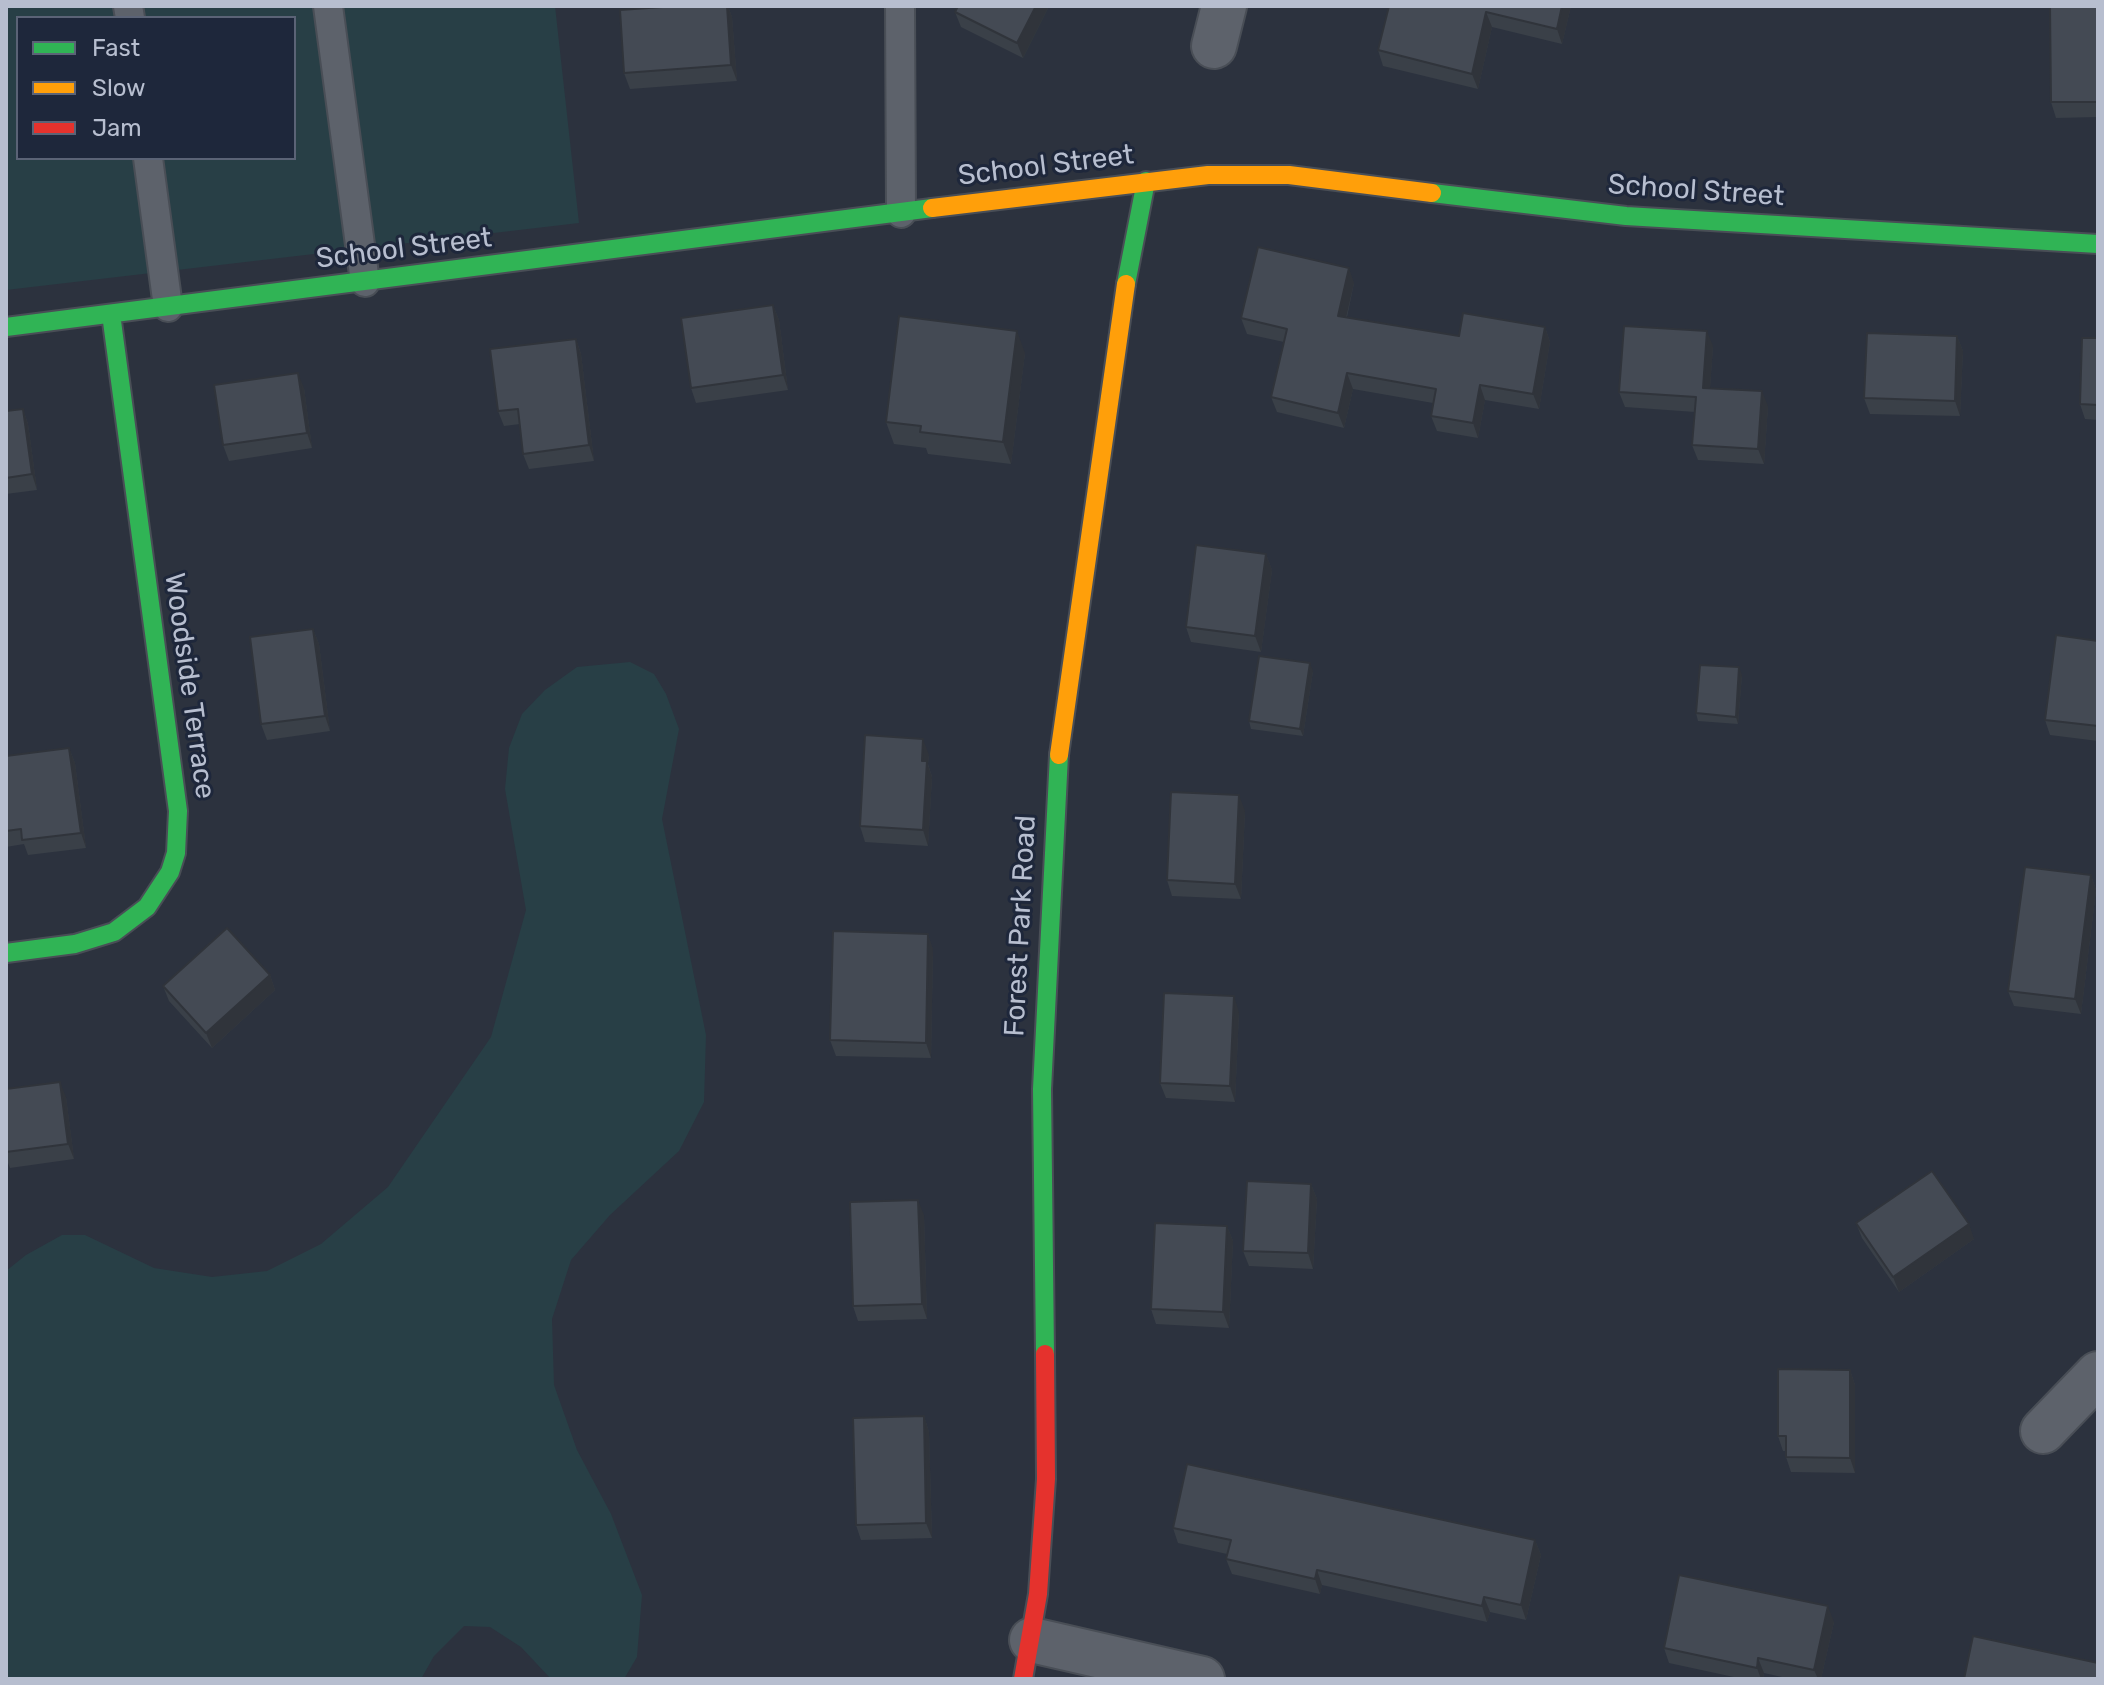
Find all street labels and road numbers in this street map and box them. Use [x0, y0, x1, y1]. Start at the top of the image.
street label: School Street [956, 139, 1136, 193]
street label: School Street [1607, 168, 1785, 214]
street label: School Street [314, 222, 494, 276]
street label: Woodside Terrace [157, 571, 221, 801]
street label: Forest Park Road [998, 814, 1044, 1038]

